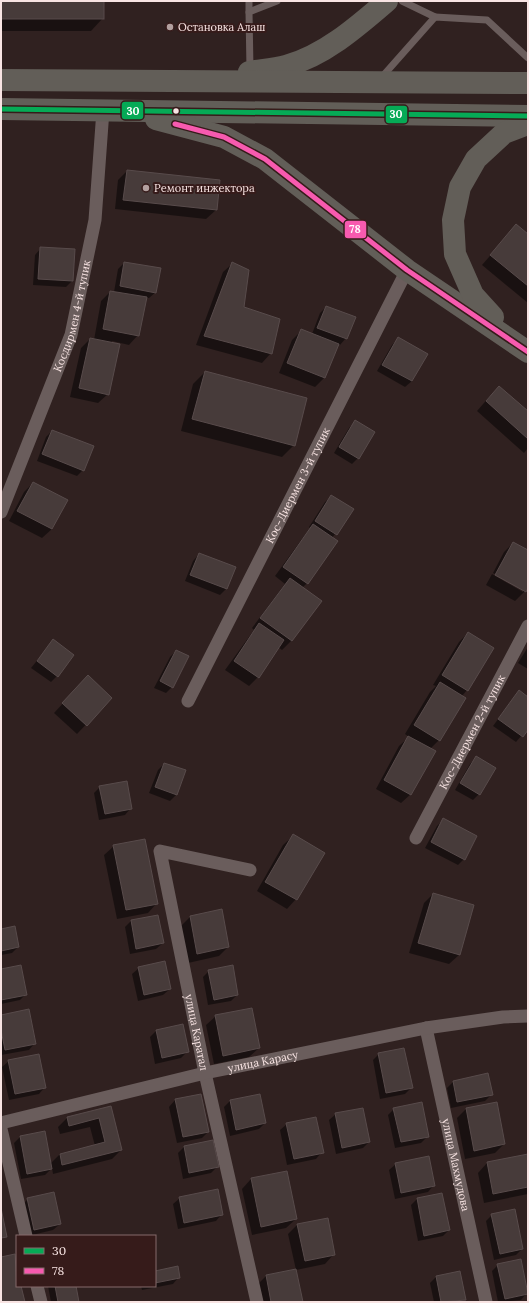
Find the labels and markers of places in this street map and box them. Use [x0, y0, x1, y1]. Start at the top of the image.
place label: Остановка Алаш [178, 20, 265, 34]
marker: Остановка Алаш [165, 22, 175, 32]
unlabelled marker [171, 106, 181, 116]
place label: Ремонт инжектора [154, 181, 255, 195]
marker: Ремонт инжектора [141, 183, 151, 193]

